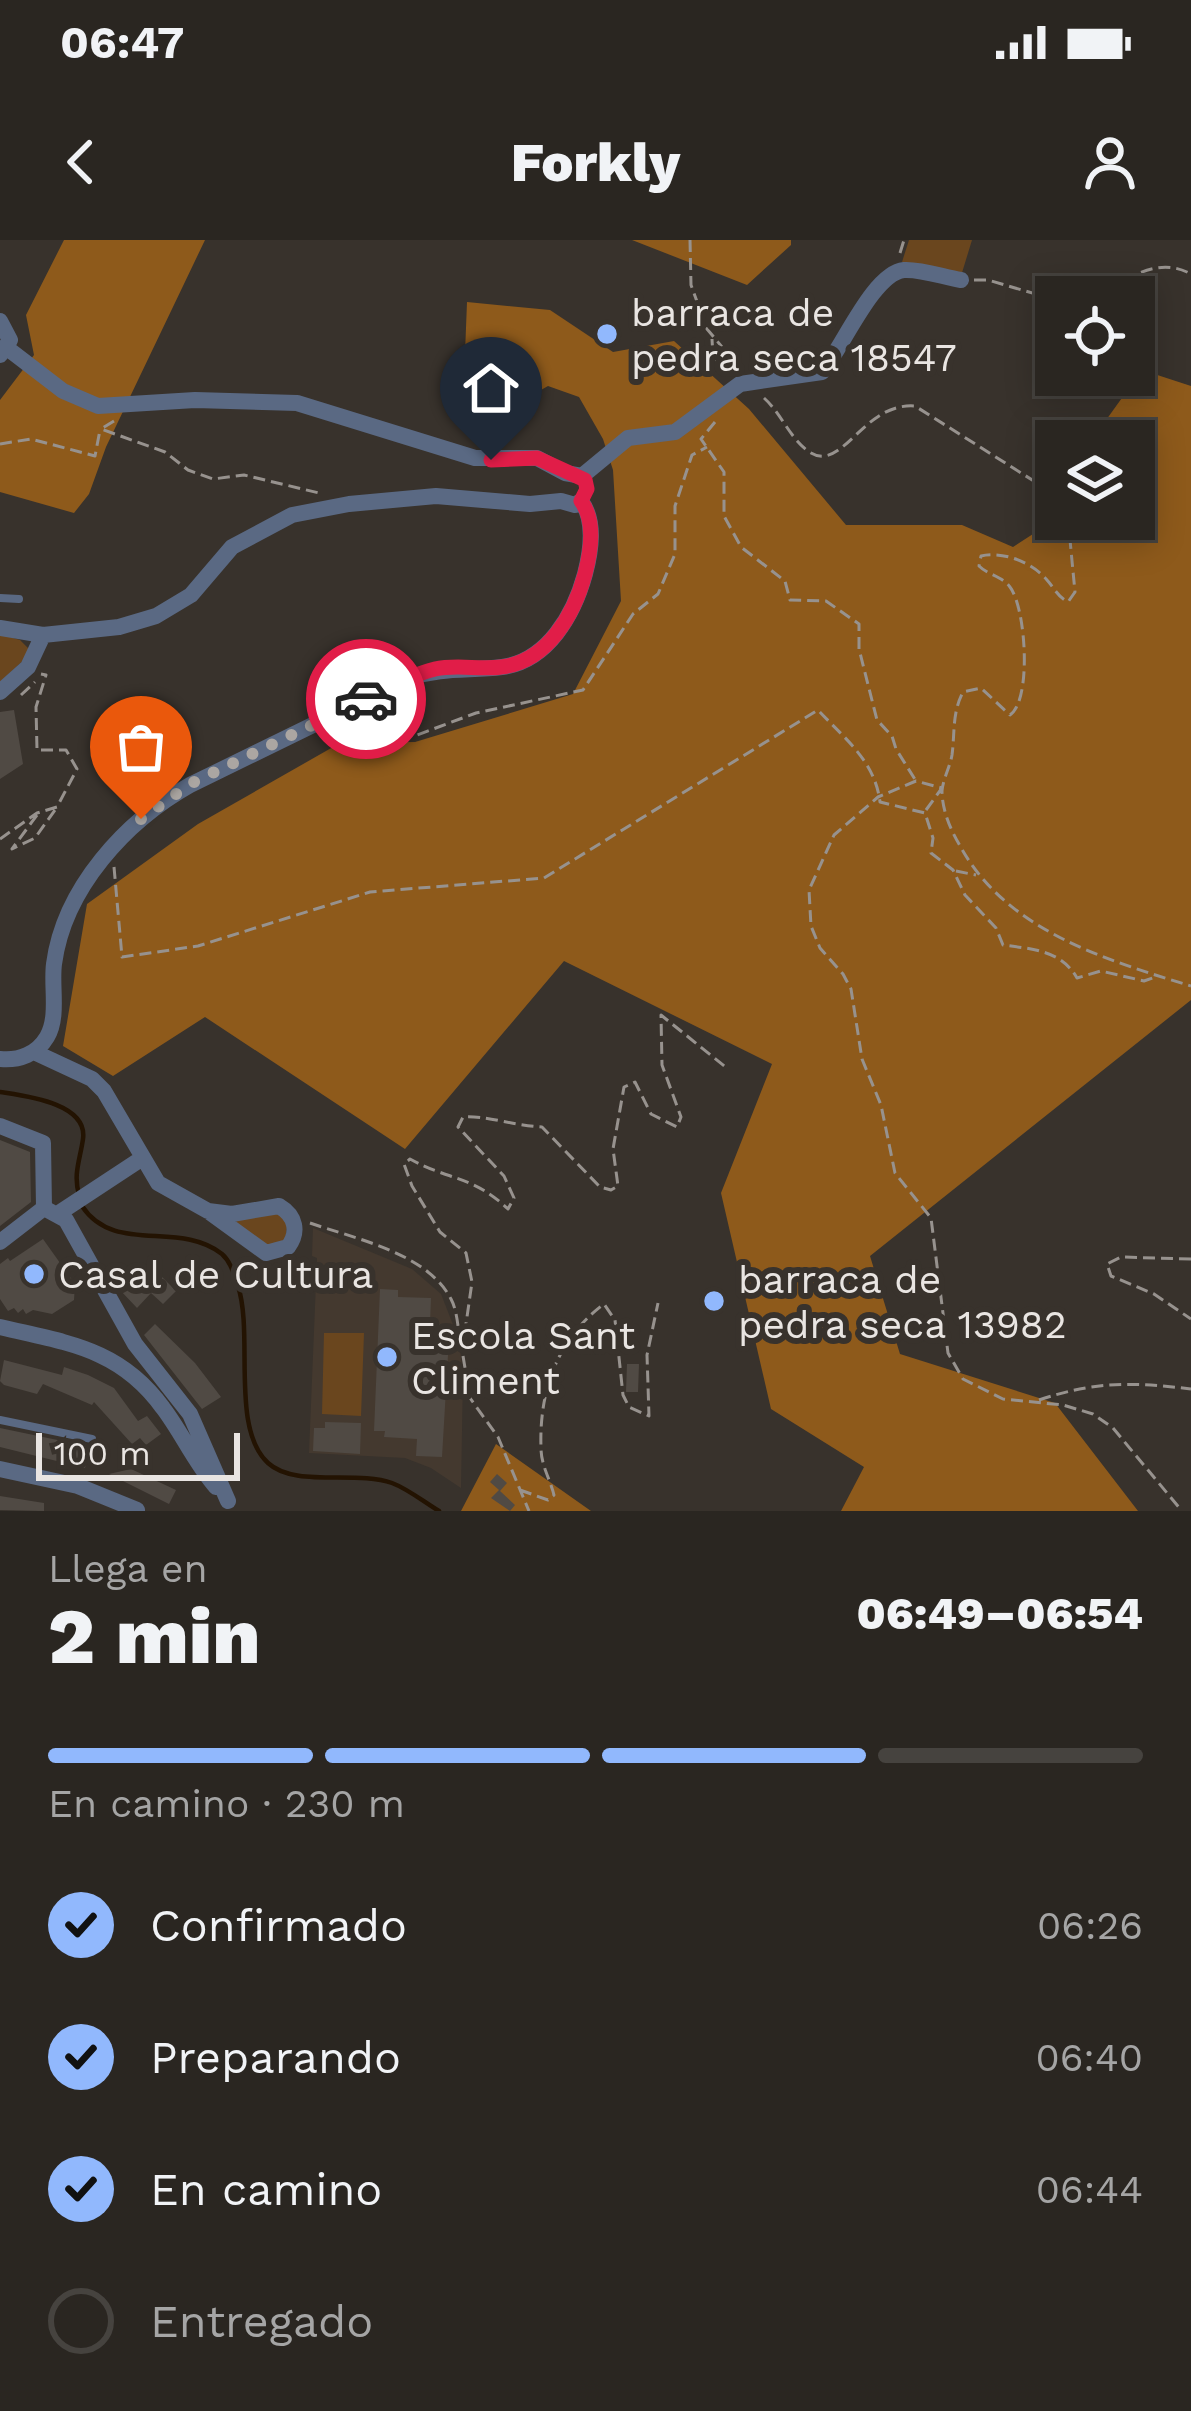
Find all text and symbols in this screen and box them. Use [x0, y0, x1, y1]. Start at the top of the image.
text: 06:47 [60, 16, 184, 69]
icon: back [48, 129, 114, 195]
icon: person [1077, 129, 1143, 195]
text: Forkly [511, 131, 680, 194]
map controls [1035, 276, 1155, 540]
button: locate [1035, 276, 1155, 396]
place label: barraca de pedra seca 18547 [631, 290, 957, 380]
marker: barraca de pedra seca 18547 [594, 321, 620, 347]
pin [440, 337, 542, 460]
icon: home [458, 355, 524, 421]
button: layers [1035, 420, 1155, 540]
courier [306, 639, 426, 759]
icon: car [333, 666, 399, 732]
pin [90, 696, 192, 819]
icon: bag [108, 714, 174, 780]
place label: Casal de Cultura [58, 1252, 373, 1297]
place label: barraca de pedra seca 13982 [738, 1257, 1067, 1347]
marker: Casal de Cultura [21, 1261, 47, 1287]
marker: barraca de pedra seca 13982 [701, 1288, 727, 1314]
place label: Escola Sant Climent [411, 1313, 635, 1403]
marker: Escola Sant Climent [374, 1344, 400, 1370]
scale bar [36, 1427, 240, 1480]
text: 100 m [54, 1434, 151, 1473]
text: Llega en [48, 1546, 208, 1591]
text: 06:49–06:54 [857, 1587, 1143, 1640]
text: 2 min [48, 1590, 261, 1682]
text: En camino · 230 m [48, 1781, 405, 1826]
icon: check [48, 1892, 114, 1958]
text: Confirmado [150, 1899, 407, 1952]
text: 06:26 [1037, 1903, 1143, 1948]
icon: check [48, 2024, 114, 2090]
text: Preparando [150, 2031, 401, 2084]
text: 06:40 [1035, 2035, 1143, 2080]
icon: check [48, 2156, 114, 2222]
text: En camino [150, 2163, 382, 2216]
text: 06:44 [1036, 2167, 1143, 2212]
text: Entregado [150, 2295, 373, 2348]

